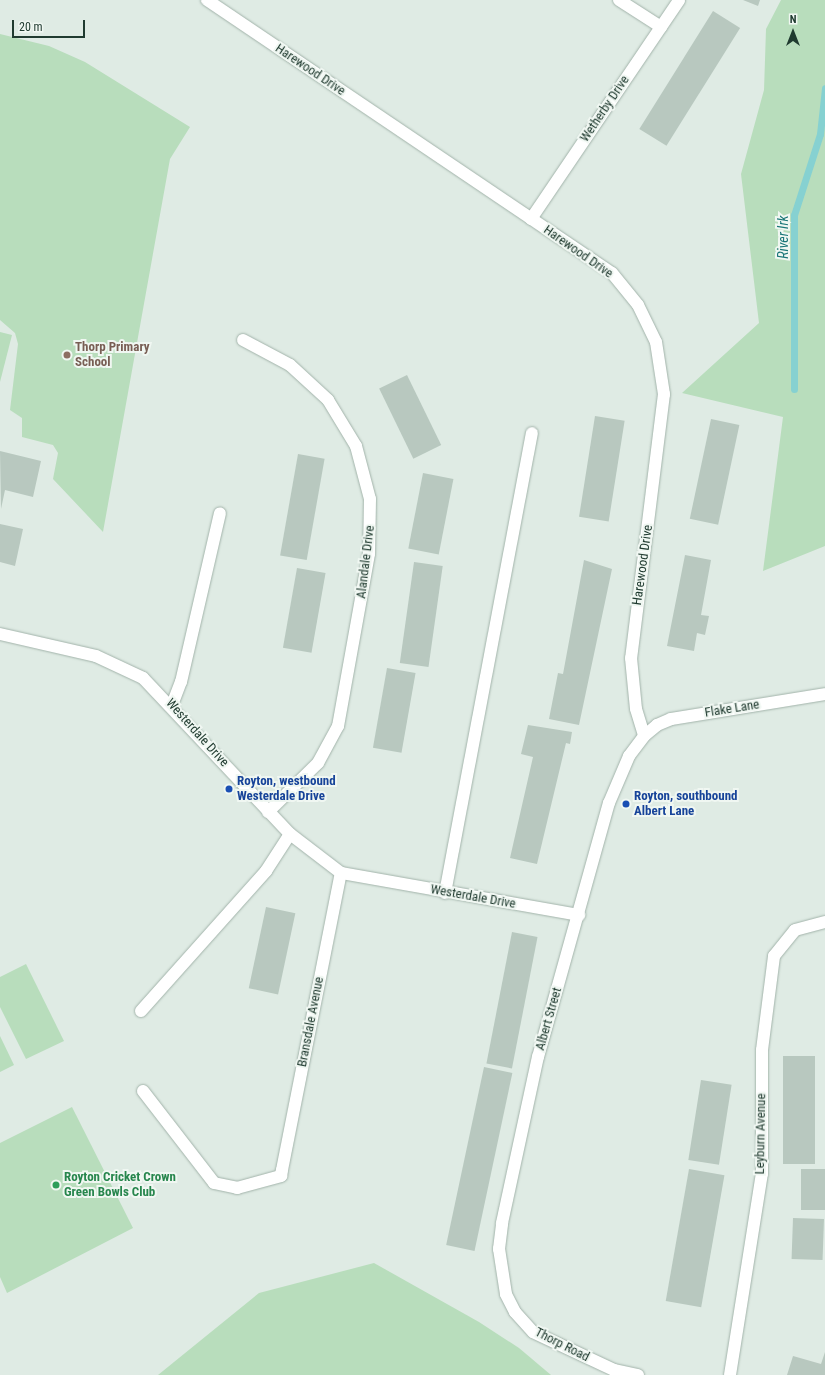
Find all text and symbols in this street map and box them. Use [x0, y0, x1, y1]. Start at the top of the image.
scale bar [14, 12, 87, 38]
north arrow [773, 12, 813, 52]
text: N [790, 13, 796, 26]
text: 20 m [19, 20, 43, 34]
street label: Harewood Drive [272, 41, 348, 99]
street label: Wetherby Drive [577, 73, 633, 145]
water label: River Irk [775, 215, 791, 259]
street label: Harewood Drive [540, 222, 616, 282]
place label: Thorp Primary School [75, 340, 150, 371]
marker: Thorp Primary School [62, 350, 72, 360]
street label: Alandale Drive [354, 524, 378, 600]
street label: Harewood Drive [630, 524, 656, 606]
street label: Westerdale Drive [162, 696, 232, 770]
street label: Flake Lane [704, 697, 760, 721]
place label: Royton, westbound Westerdale Drive [237, 774, 336, 805]
marker: Royton, westbound Westerdale Drive [224, 784, 234, 794]
place label: Royton, southbound Albert Lane [634, 789, 737, 820]
marker: Royton, southbound Albert Lane [621, 799, 631, 809]
street label: Westerdale Drive [429, 882, 517, 912]
street label: Bransdale Avenue [295, 976, 327, 1068]
street label: Albert Street [533, 986, 565, 1052]
street label: Leyburn Avenue [752, 1093, 770, 1175]
place label: Royton Cricket Crown Green Bowls Club [64, 1170, 176, 1201]
marker: Royton Cricket Crown Green Bowls Club [51, 1180, 61, 1190]
street label: Thorp Road [532, 1325, 592, 1365]

